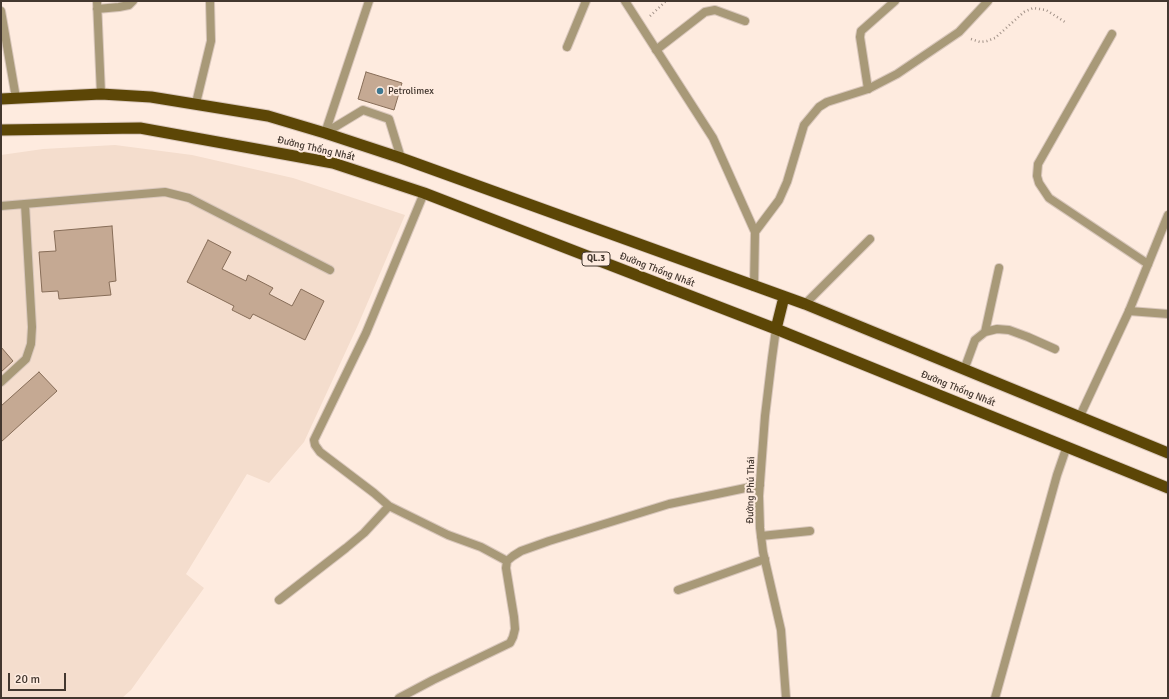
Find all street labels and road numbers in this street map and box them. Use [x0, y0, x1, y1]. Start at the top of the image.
street label: Đường Thống Nhất [276, 134, 356, 164]
street label: Đường Thống Nhất [618, 250, 696, 290]
road number: QL.3 [582, 252, 610, 266]
street label: Đường Thống Nhất [919, 369, 997, 409]
street label: Đường Phú Thái [744, 456, 758, 524]

